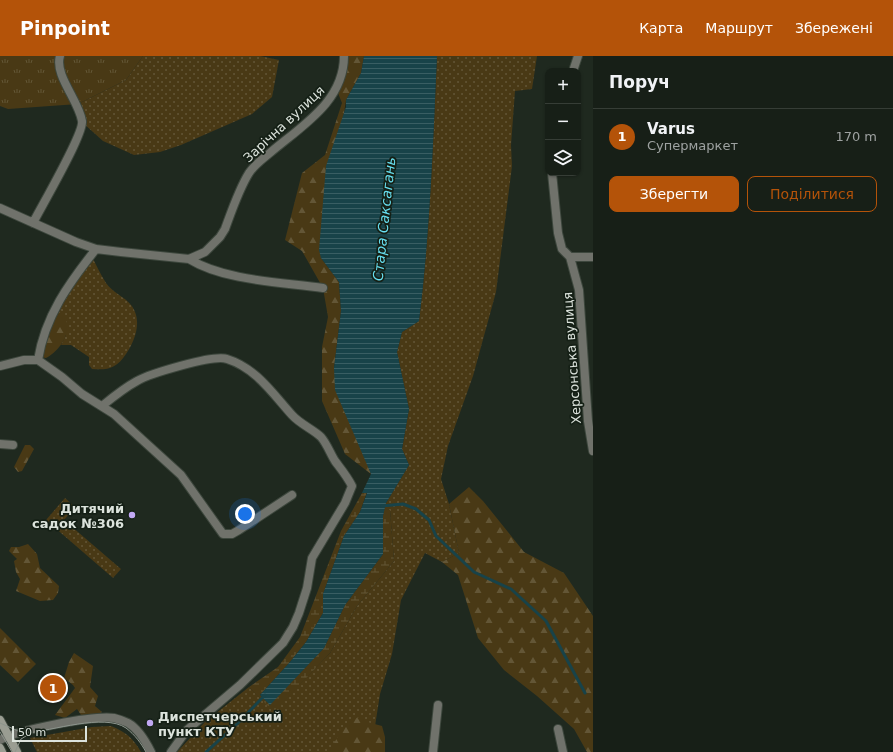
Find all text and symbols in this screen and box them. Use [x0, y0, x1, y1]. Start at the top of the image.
text: Pinpoint [20, 17, 110, 39]
text: Карта [639, 20, 683, 36]
text: Маршрут [705, 20, 773, 36]
text: Збережені [795, 20, 873, 36]
map controls [545, 68, 581, 176]
button: + [545, 68, 581, 104]
text: Поруч [609, 72, 670, 92]
street label: Зарічна вулиця [240, 83, 328, 165]
button: − [545, 104, 581, 140]
text: Varus [647, 120, 695, 138]
text: 1 [617, 129, 627, 144]
text: 170 m [835, 129, 877, 144]
text: Супермаркет [647, 138, 738, 153]
button: layers [545, 140, 581, 176]
water label: Стара Саксагань [370, 156, 398, 282]
button: Зберегти [609, 176, 739, 212]
button: Поділитися [747, 176, 877, 212]
street label: Херсонська вулиця [560, 291, 584, 425]
place label: Дитячий садок №306 [32, 501, 124, 531]
your location [235, 504, 255, 524]
marker: Дитячий садок №306 [127, 510, 137, 520]
pin: 1 [40, 673, 66, 703]
place label: Диспетчерський пункт КТУ [158, 709, 282, 739]
marker: Диспетчерський пункт КТУ [145, 718, 155, 728]
scale bar [12, 724, 87, 743]
text: 50 m [18, 726, 46, 739]

